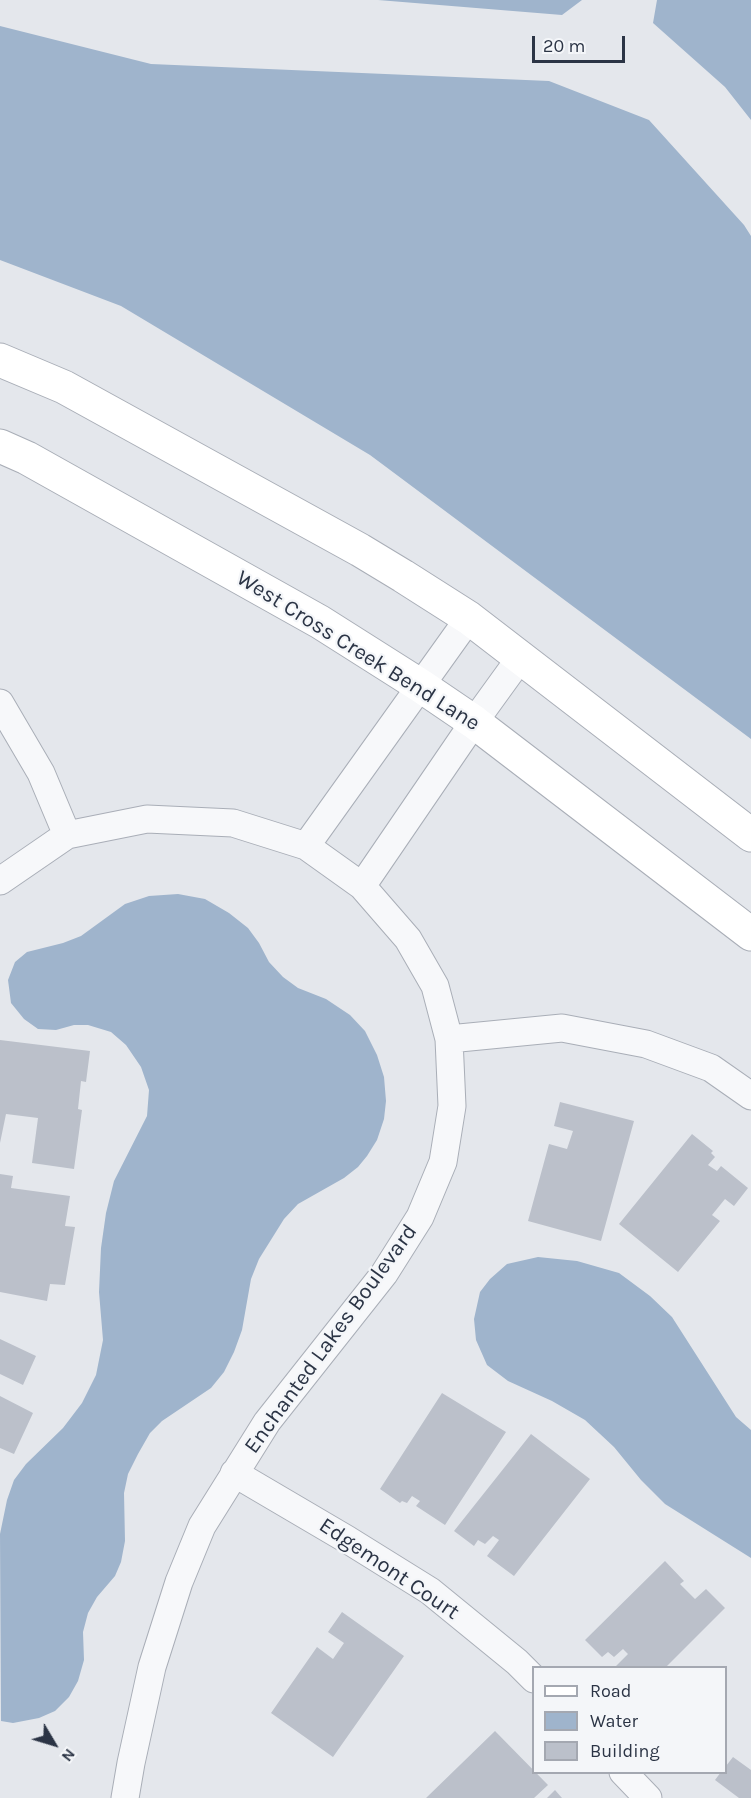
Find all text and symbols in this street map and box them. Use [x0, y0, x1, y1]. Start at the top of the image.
scale bar [535, 24, 628, 62]
text: 20 m [543, 35, 585, 57]
street label: West Cross Creek Bend Lane [231, 565, 485, 737]
street label: Enchanted Lakes Boulevard [239, 1219, 423, 1459]
street label: Edgemont Court [314, 1512, 464, 1626]
legend [532, 1666, 727, 1774]
text: Road [590, 1680, 631, 1702]
text: Water [590, 1710, 638, 1732]
north arrow [24, 1714, 84, 1774]
text: Building [590, 1740, 660, 1762]
text: N [58, 1745, 80, 1766]

